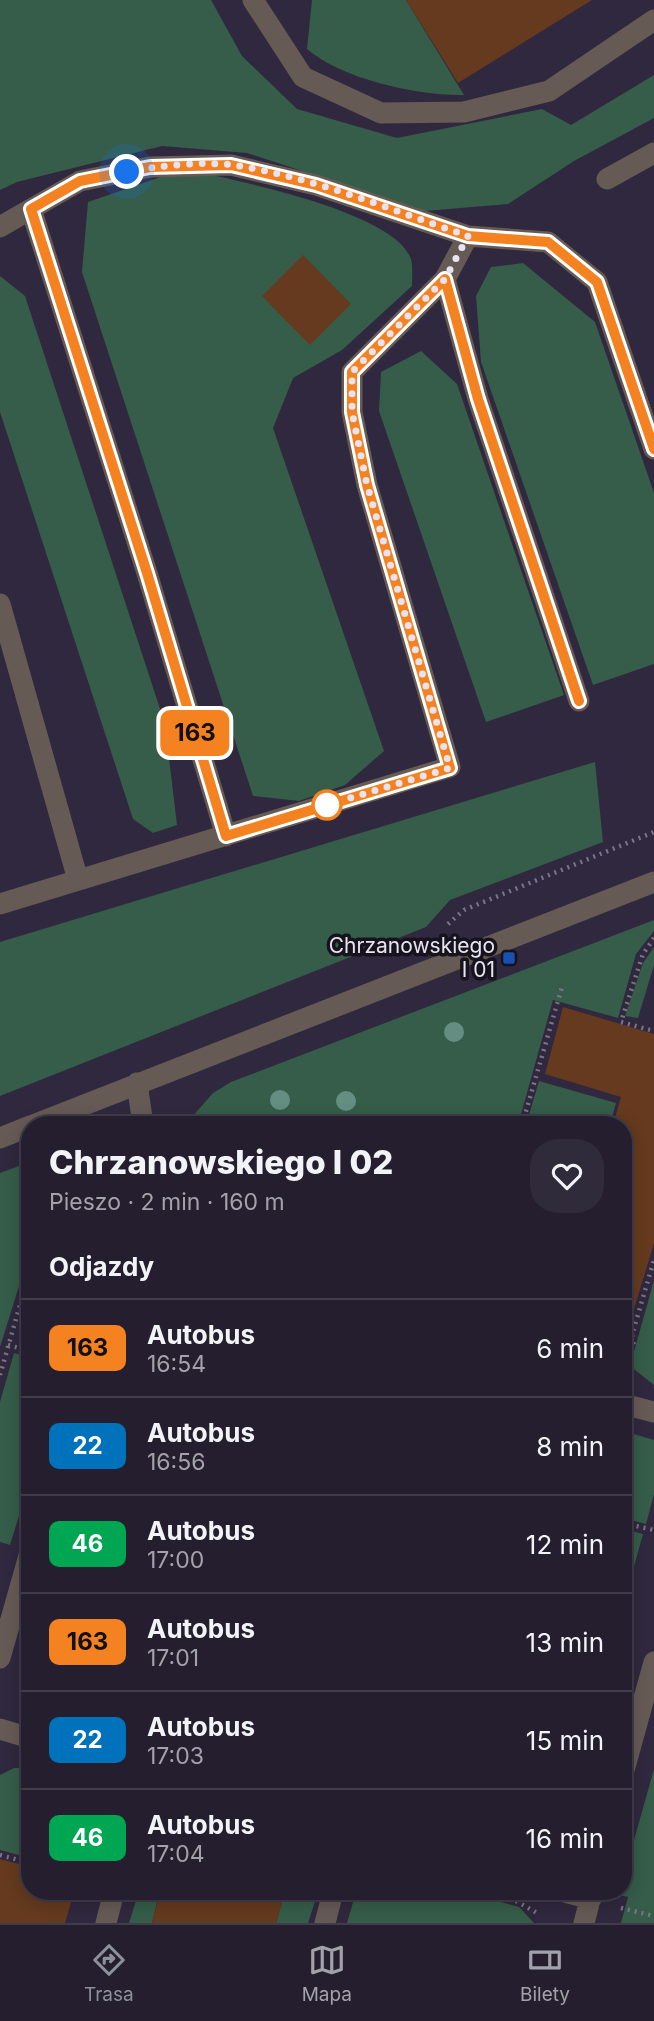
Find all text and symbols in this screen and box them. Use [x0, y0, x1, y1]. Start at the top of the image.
your location [109, 154, 144, 189]
line badge: 163 [155, 710, 235, 756]
text: 163 [174, 718, 216, 747]
unlabelled marker [312, 790, 342, 820]
place label: Chrzanowskiego I 01 [329, 933, 495, 982]
marker: Chrzanowskiego I 01 [501, 950, 517, 966]
button: heart [530, 1139, 604, 1213]
text: Chrzanowskiego I 02 [49, 1142, 393, 1182]
text: Pieszo · 2 min · 160 m [49, 1188, 285, 1216]
text: Odjazdy [49, 1251, 154, 1282]
text: Autobus [147, 1319, 255, 1350]
text: 163 [67, 1333, 108, 1362]
text: 6 min [536, 1333, 604, 1364]
text: 16:54 [147, 1350, 206, 1378]
text: Autobus [147, 1417, 255, 1448]
text: 22 [72, 1431, 103, 1460]
text: 8 min [536, 1431, 604, 1462]
text: 16:56 [147, 1448, 206, 1476]
text: Autobus [147, 1515, 255, 1546]
text: 46 [72, 1529, 103, 1558]
text: 12 min [526, 1529, 604, 1560]
text: 17:00 [147, 1546, 204, 1574]
text: Autobus [147, 1613, 255, 1644]
text: 163 [67, 1627, 108, 1656]
text: 13 min [526, 1627, 604, 1658]
text: 17:01 [147, 1644, 199, 1672]
text: Autobus [147, 1711, 255, 1742]
text: 22 [72, 1725, 103, 1754]
text: 15 min [526, 1725, 604, 1756]
text: 17:03 [147, 1742, 204, 1770]
text: Autobus [147, 1809, 255, 1840]
text: 46 [72, 1823, 103, 1852]
text: 16 min [526, 1823, 604, 1854]
text: 17:04 [147, 1840, 205, 1868]
tab: Trasa [84, 1941, 134, 2006]
tab: Mapa [302, 1941, 352, 2006]
tab: Bilety [520, 1941, 570, 2006]

